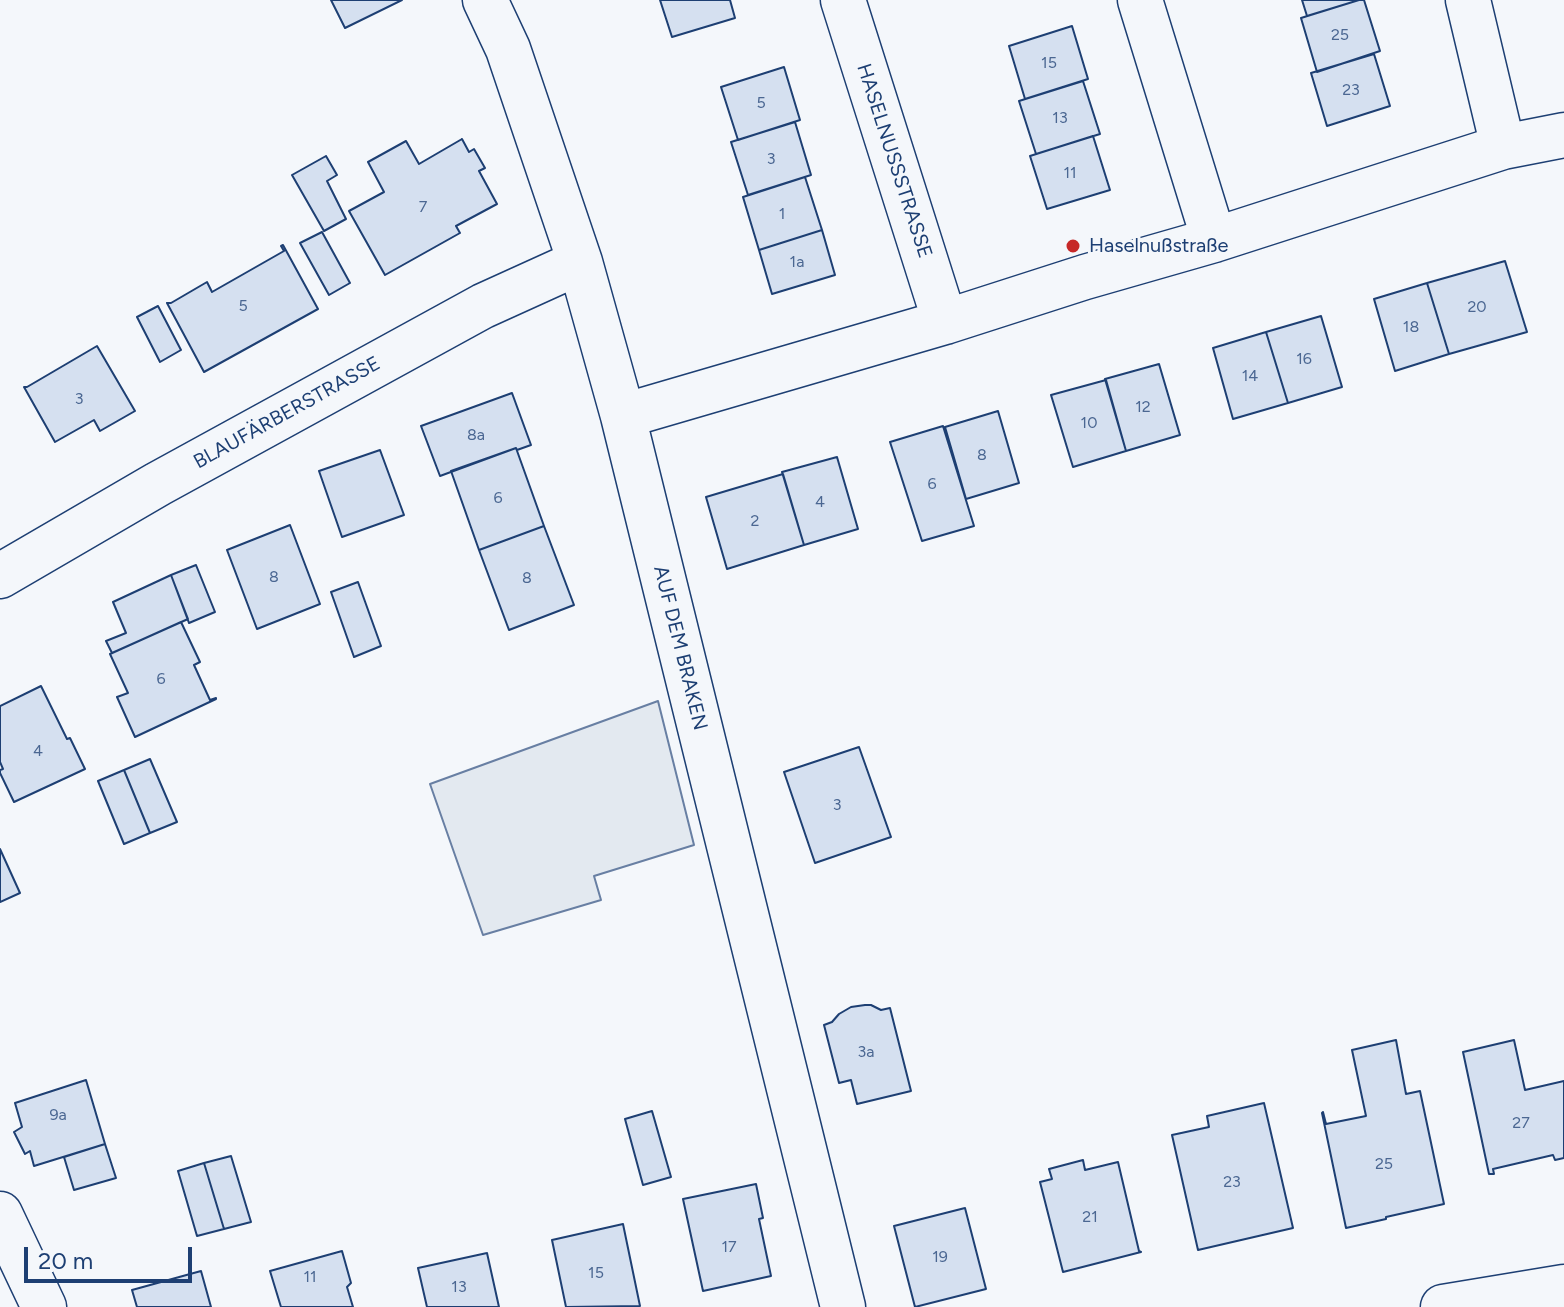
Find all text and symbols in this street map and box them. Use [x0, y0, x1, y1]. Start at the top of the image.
house number: 25 [1331, 25, 1349, 45]
house number: 15 [1041, 53, 1057, 73]
street label: HASELNUSSSTRASSE [851, 61, 937, 261]
house number: 23 [1342, 80, 1360, 100]
house number: 5 [756, 93, 766, 113]
house number: 13 [1052, 108, 1068, 128]
house number: 3 [767, 149, 775, 169]
house number: 11 [1063, 163, 1077, 183]
house number: 7 [419, 197, 427, 217]
house number: 1 [779, 204, 785, 224]
place label: Haselnußstraße [1089, 234, 1228, 258]
marker: Haselnußstraße [1064, 237, 1082, 255]
house number: 1a [790, 252, 804, 272]
house number: 5 [238, 296, 248, 316]
house number: 20 [1467, 297, 1487, 317]
house number: 18 [1403, 317, 1419, 337]
house number: 16 [1296, 349, 1312, 369]
street label: BLAUFÄRBERSTRASSE [190, 352, 384, 474]
house number: 14 [1242, 366, 1258, 386]
house number: 3 [75, 389, 83, 409]
house number: 12 [1135, 397, 1151, 417]
house number: 10 [1081, 413, 1097, 433]
house number: 8a [467, 425, 485, 445]
house number: 8 [977, 445, 987, 465]
house number: 6 [927, 474, 937, 494]
house number: 6 [493, 488, 503, 508]
house number: 4 [815, 492, 825, 512]
house number: 2 [751, 511, 759, 531]
street label: AUF DEM BRAKEN [648, 563, 712, 733]
house number: 8 [269, 567, 279, 587]
house number: 8 [522, 568, 532, 588]
house number: 6 [156, 669, 166, 689]
house number: 4 [33, 741, 43, 761]
house number: 3 [833, 795, 841, 815]
house number: 3a [858, 1042, 874, 1062]
house number: 9a [49, 1105, 67, 1125]
house number: 27 [1512, 1113, 1530, 1133]
house number: 25 [1375, 1154, 1393, 1174]
house number: 23 [1223, 1172, 1241, 1192]
house number: 21 [1082, 1207, 1098, 1227]
scale bar [28, 1231, 196, 1281]
house number: 17 [721, 1237, 737, 1257]
text: 20 m [38, 1246, 93, 1275]
house number: 19 [932, 1247, 948, 1267]
house number: 15 [588, 1263, 604, 1283]
house number: 11 [303, 1267, 317, 1287]
house number: 13 [451, 1277, 467, 1297]

